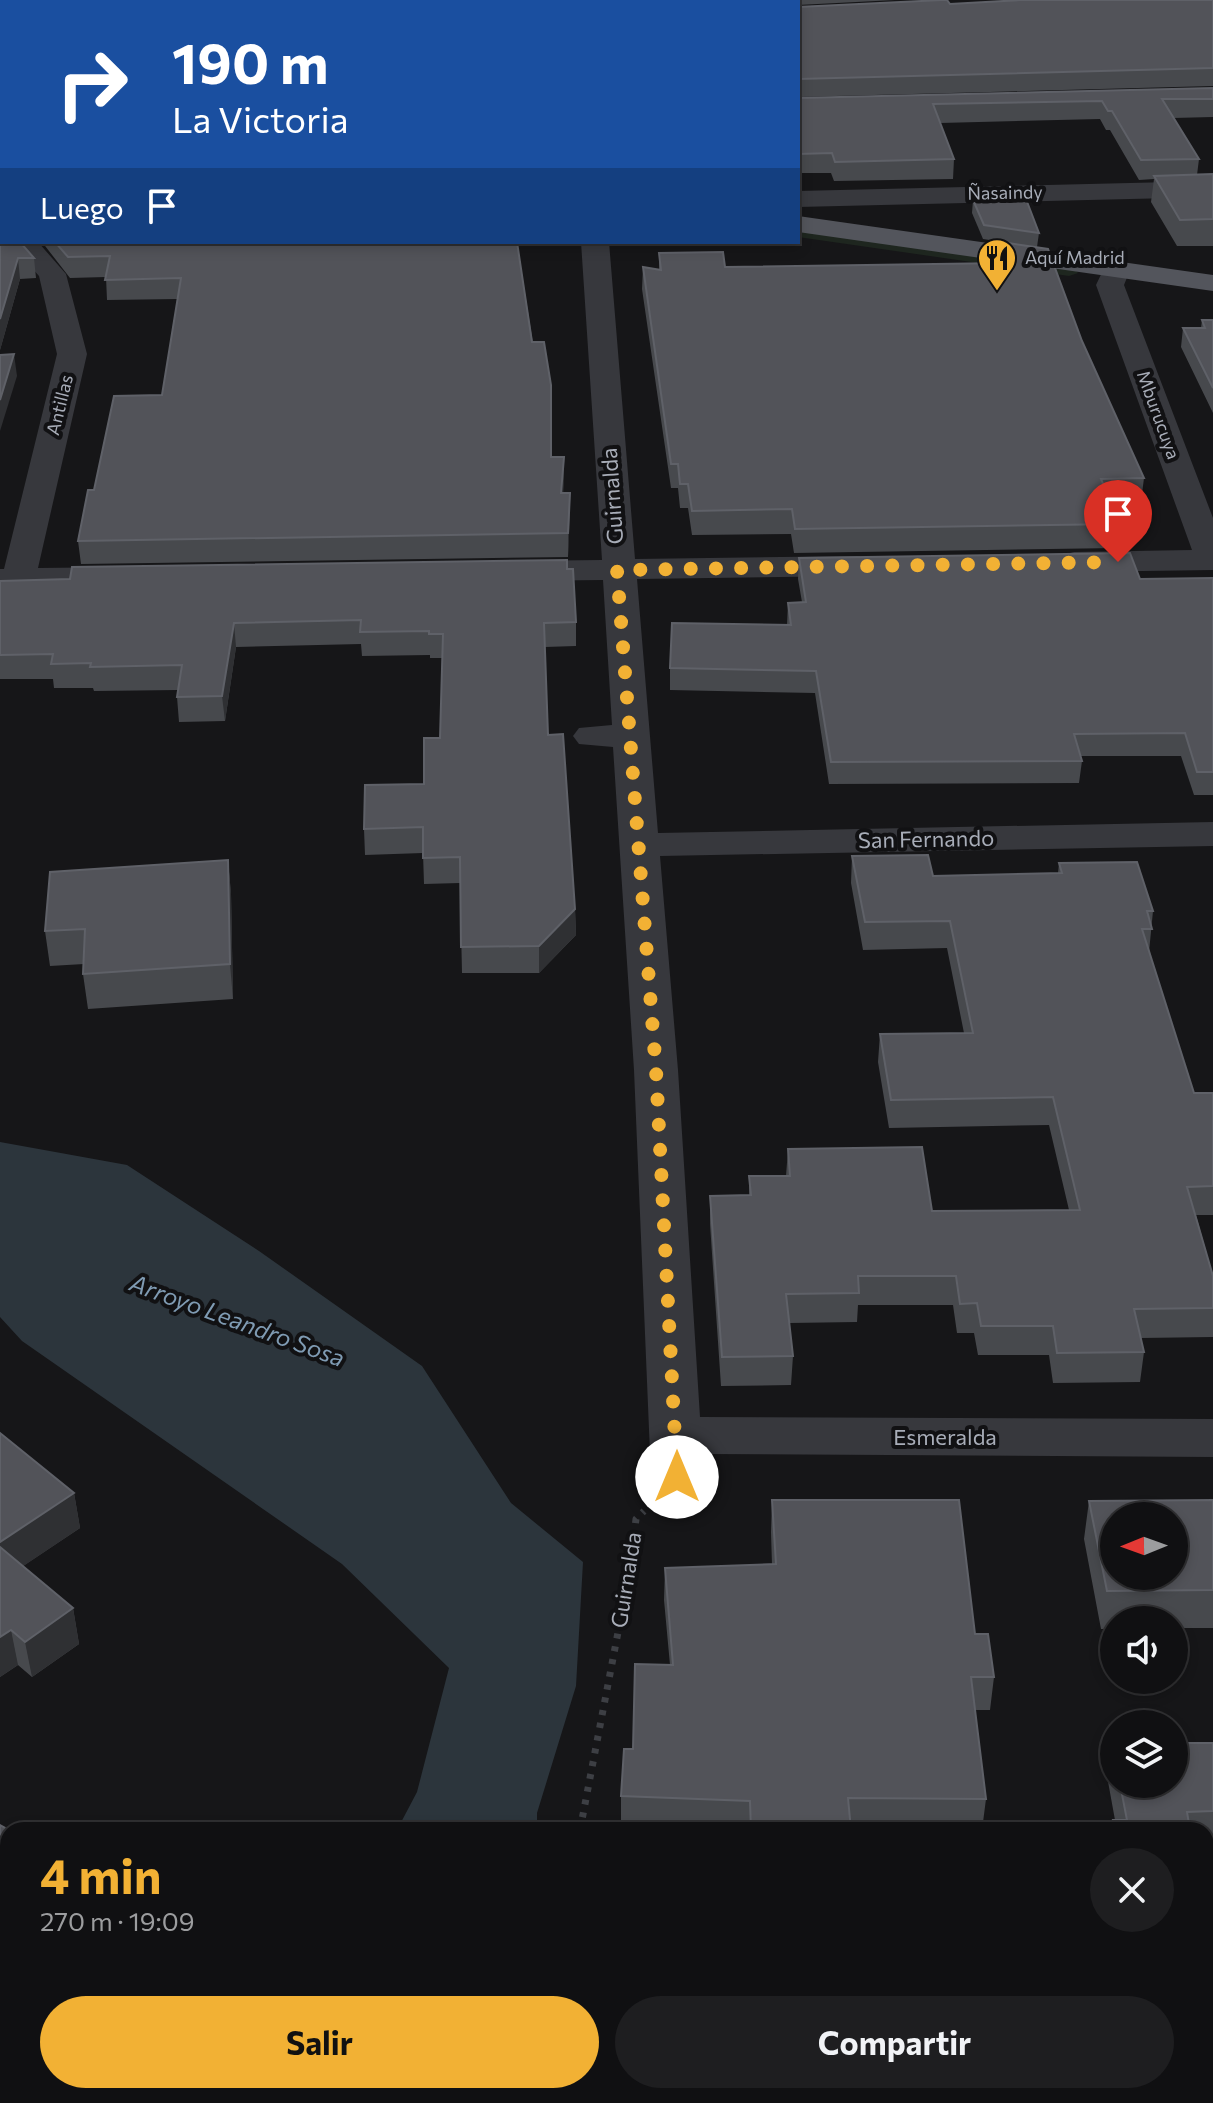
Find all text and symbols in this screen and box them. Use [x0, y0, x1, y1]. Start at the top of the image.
text: 190 m [172, 27, 329, 96]
icon: right [40, 32, 144, 136]
text: La Victoria [172, 96, 349, 140]
street label: Ñasaindy [967, 180, 1043, 204]
icon: arrive [140, 184, 184, 228]
text: Luego [40, 188, 124, 225]
restaurant icon: Aquí Madrid [976, 237, 1018, 292]
place label: Aquí Madrid [1025, 246, 1125, 268]
street label: Mburucuya [1133, 367, 1185, 462]
street label: Antillas [41, 372, 77, 437]
street label: Guirnalda [595, 447, 628, 545]
pin [1084, 480, 1152, 562]
icon: arrive [1096, 492, 1140, 536]
street label: San Fernando [858, 824, 994, 853]
water label: Arroyo Leandro Sosa [125, 1267, 349, 1372]
street label: Esmeralda [893, 1423, 997, 1450]
position arrow [635, 1435, 719, 1519]
north arrow [1100, 1502, 1188, 1590]
map controls [1100, 1502, 1188, 1798]
street label: Guirnalda [605, 1530, 646, 1630]
button: sound [1100, 1606, 1188, 1694]
button: layers [1100, 1710, 1188, 1798]
text: 4 min [40, 1845, 162, 1904]
button: close [1090, 1848, 1174, 1932]
text: 270 m · 19:09 [40, 1905, 195, 1936]
button: Salir [40, 1996, 599, 2088]
button: Compartir [615, 1996, 1174, 2088]

